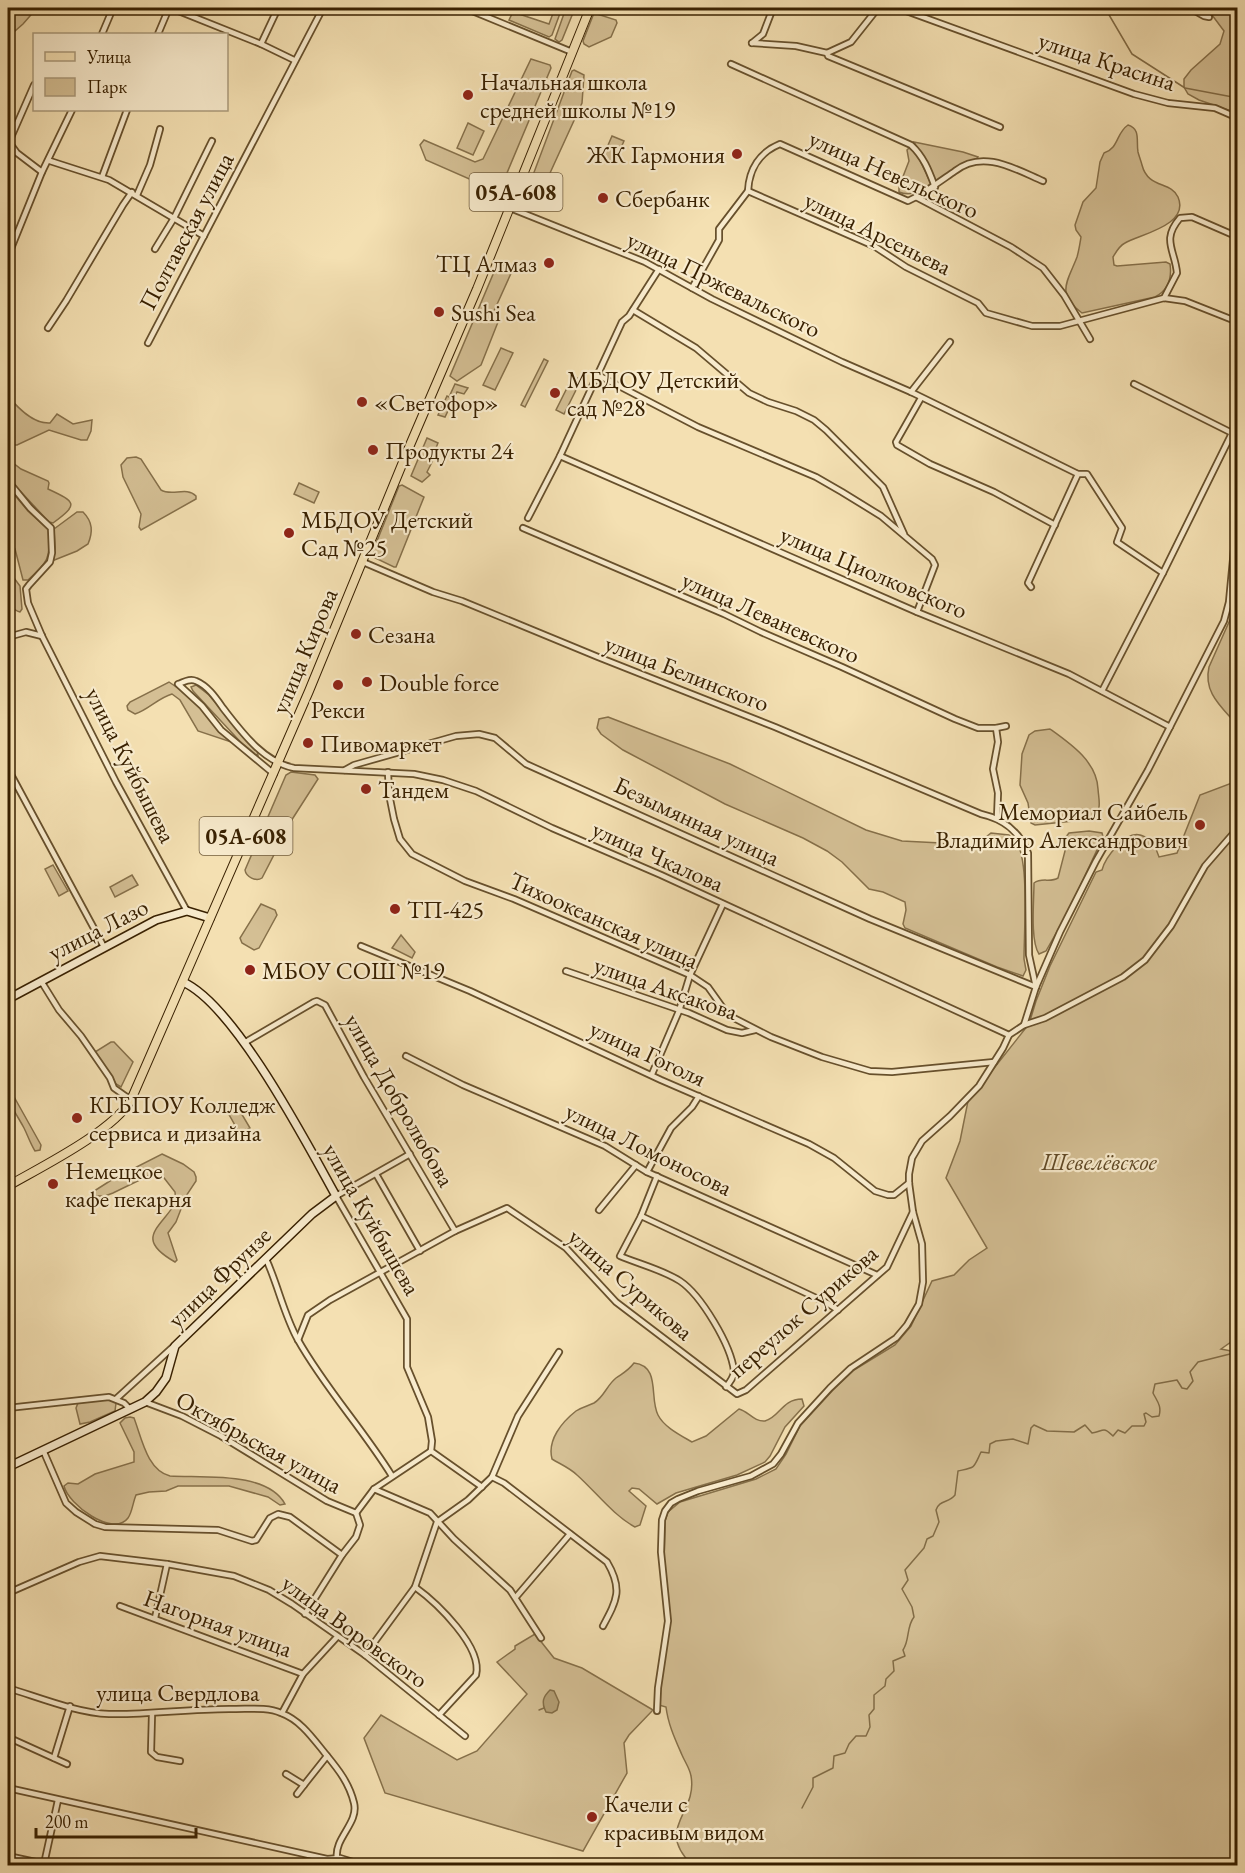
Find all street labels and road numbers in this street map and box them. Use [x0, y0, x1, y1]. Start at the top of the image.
street label: улица Красина [1034, 24, 1180, 98]
street label: улица Невельского [804, 123, 984, 225]
street label: Полтавская улица [131, 147, 241, 315]
road number: 05А-608 [470, 173, 562, 211]
street label: улица Арсеньева [799, 184, 957, 282]
street label: улица Пржевальского [622, 224, 826, 344]
street label: улица Циолковского [776, 519, 973, 626]
street label: улица Леваневского [677, 564, 865, 670]
street label: улица Кирова [264, 583, 345, 718]
street label: улица Белинского [600, 627, 774, 719]
street label: улица Куйбышева [78, 682, 184, 848]
street label: Безымянная улица [609, 769, 785, 873]
street label: улица Чкалова [587, 813, 729, 899]
road number: 05А-608 [200, 817, 292, 855]
street label: Тихоокеанская улица [505, 864, 704, 976]
street label: улица Лазо [43, 891, 153, 967]
street label: улица Аксакова [590, 949, 742, 1027]
street label: улица Добролюбова [338, 1008, 462, 1193]
street label: улица Гоголя [585, 1013, 711, 1094]
street label: улица Ломоносова [561, 1095, 738, 1203]
street label: улица Куйбышева [316, 1137, 428, 1301]
street label: улица Фрунзе [161, 1220, 277, 1334]
street label: улица Сурикова [562, 1221, 700, 1347]
street label: переулок Сурикова [722, 1237, 884, 1384]
street label: Октябрьская улица [171, 1384, 348, 1501]
street label: улица Воровского [276, 1567, 435, 1695]
street label: Нагорная улица [140, 1582, 297, 1664]
street label: улица Свердлова [96, 1677, 260, 1708]

